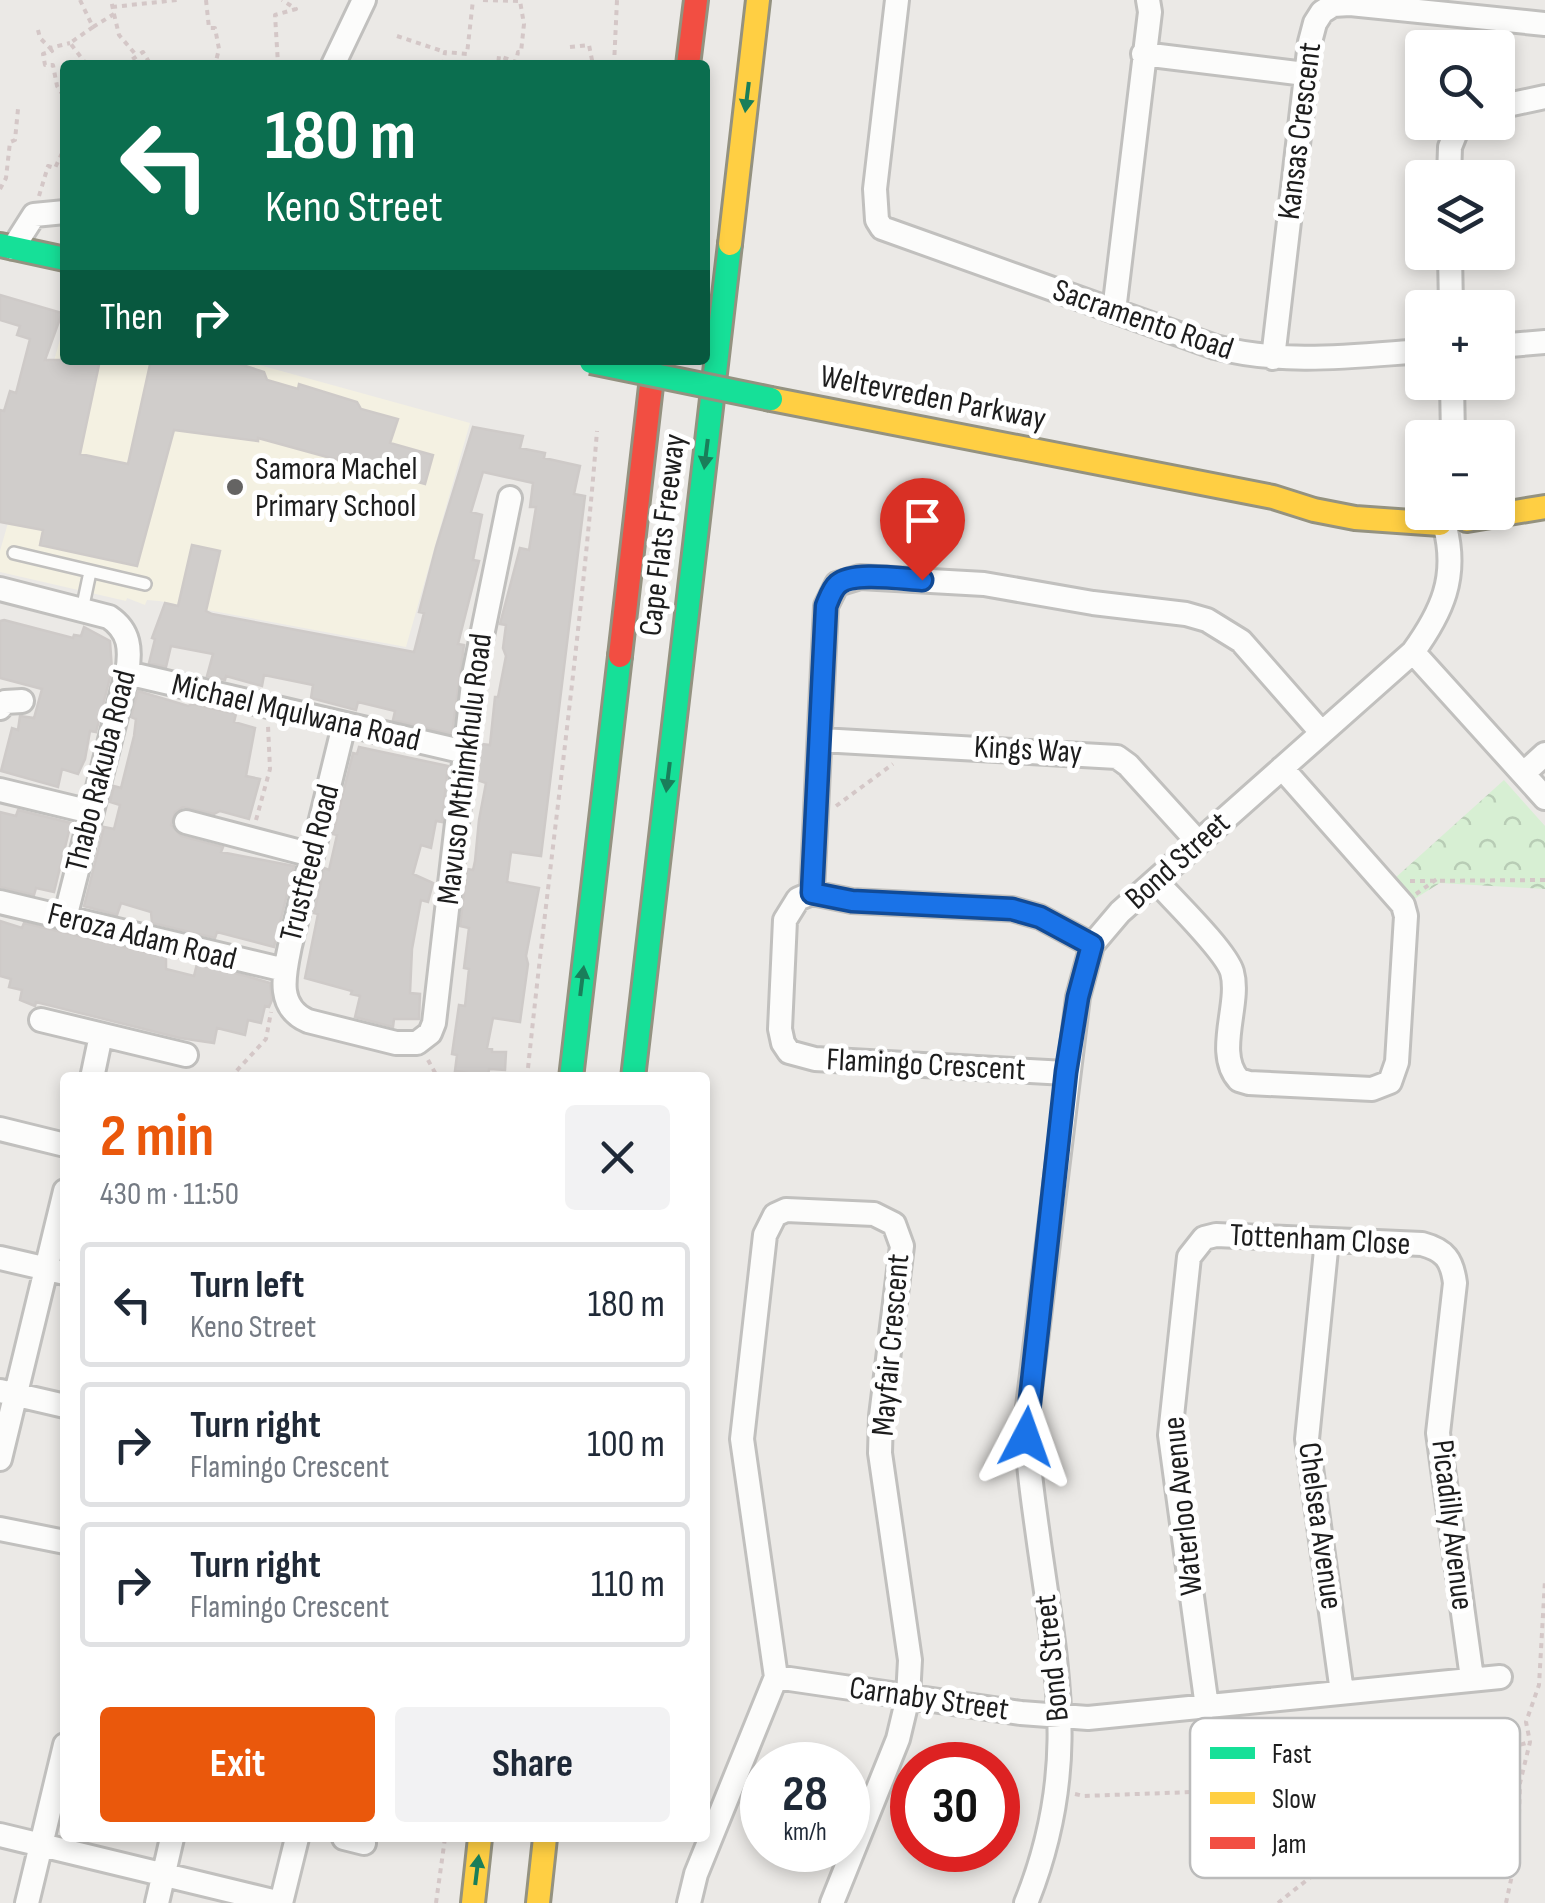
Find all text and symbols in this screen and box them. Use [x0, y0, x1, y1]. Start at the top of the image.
map controls [1405, 30, 1515, 530]
button: search [1405, 30, 1515, 140]
street label: Kansas Crescent [1270, 40, 1330, 222]
one-way arrow [739, 81, 755, 113]
text: 180 m [265, 95, 416, 179]
icon: left [100, 100, 230, 230]
button: layers [1405, 160, 1515, 270]
text: Keno Street [265, 180, 443, 235]
street label: Sacramento Road [1048, 271, 1238, 369]
icon: right [183, 290, 238, 345]
button: + [1405, 290, 1515, 400]
text: Then [100, 295, 163, 340]
street label: Weltevreden Parkway [817, 357, 1049, 439]
button: − [1405, 420, 1515, 530]
street label: Cape Flats Freeway [631, 432, 695, 638]
one-way arrow [697, 439, 713, 471]
place label: Samora Machel Primary School [255, 450, 418, 526]
marker: Samora Machel Primary School [224, 476, 246, 498]
pin [880, 478, 965, 581]
icon: arrive [895, 493, 950, 548]
street label: Mavuso Mthimkhulu Road [429, 631, 501, 907]
street label: Michael Mqulwana Road [168, 665, 424, 761]
street label: Thabo Rakuba Road [57, 666, 145, 876]
street label: Kings Way [973, 728, 1083, 772]
one-way arrow [660, 762, 676, 794]
street label: Trustfeed Road [272, 780, 348, 946]
street label: Bond Street [1118, 804, 1238, 918]
street label: Feroza Adam Road [44, 895, 240, 979]
one-way arrow [574, 964, 590, 996]
street label: Flamingo Crescent [825, 1040, 1027, 1090]
text: 2 min [100, 1101, 214, 1173]
button: close [565, 1105, 670, 1210]
text: 430 m · 11:50 [100, 1175, 239, 1214]
street label: Tottenham Close [1229, 1216, 1411, 1264]
street label: Mayfair Crescent [864, 1252, 918, 1438]
text: Turn left [190, 1263, 304, 1308]
icon: left [105, 1277, 160, 1332]
text: 180 m [588, 1282, 665, 1327]
text: Keno Street [190, 1308, 316, 1347]
position arrow [974, 1385, 1078, 1489]
text: Turn right [190, 1403, 321, 1448]
street label: Waterloo Avenue [1154, 1415, 1212, 1597]
icon: right [105, 1417, 160, 1472]
text: 100 m [587, 1422, 665, 1467]
street label: Picadilly Avenue [1422, 1438, 1482, 1612]
street label: Chelsea Avenue [1289, 1440, 1351, 1612]
text: Flamingo Crescent [190, 1448, 389, 1487]
text: Turn right [190, 1543, 321, 1588]
icon: right [105, 1557, 160, 1612]
text: 110 m [591, 1562, 665, 1607]
text: Flamingo Crescent [190, 1588, 389, 1627]
street label: Bond Street [1026, 1593, 1078, 1723]
street label: Carnaby Street [847, 1669, 1011, 1729]
button: Exit [100, 1707, 375, 1822]
button: Share [395, 1707, 670, 1822]
legend [1190, 1718, 1520, 1878]
text: Fast [1272, 1738, 1311, 1771]
speed limit sign: 30 [890, 1742, 1020, 1872]
text: 28 [782, 1765, 828, 1825]
text: Slow [1272, 1783, 1317, 1816]
text: km/h [783, 1817, 827, 1848]
text: Jam [1271, 1828, 1307, 1861]
one-way arrow [469, 1854, 485, 1886]

